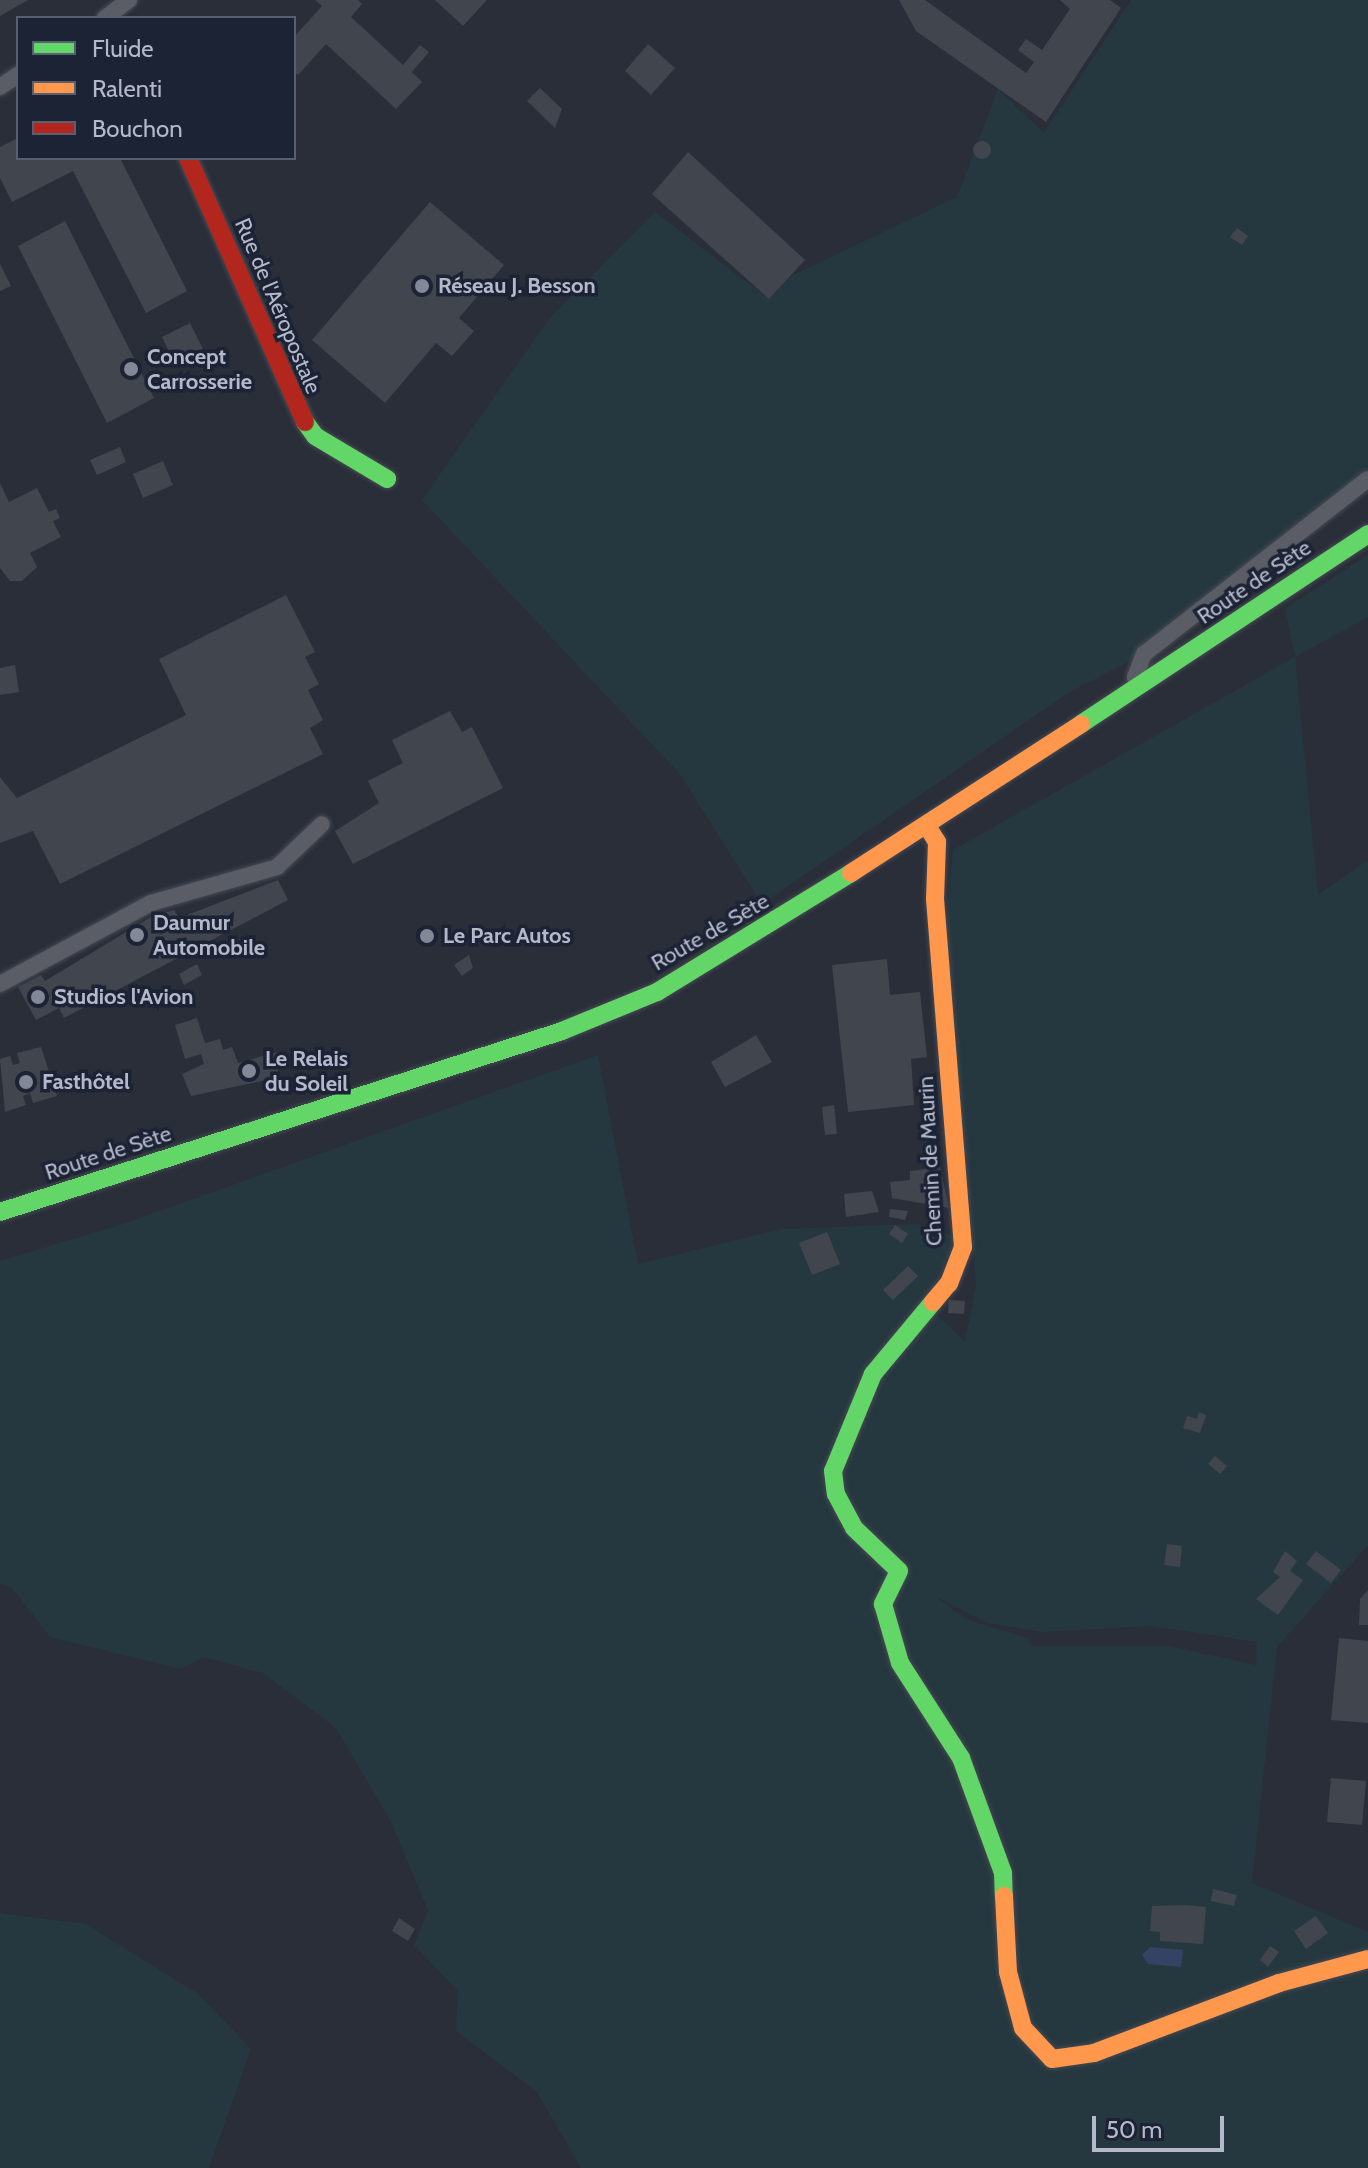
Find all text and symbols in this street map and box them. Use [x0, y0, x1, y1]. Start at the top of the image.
legend [16, 16, 296, 160]
text: Fluide [92, 34, 154, 63]
text: Ralenti [92, 74, 162, 103]
text: Bouchon [92, 114, 183, 143]
street label: Rue de l'Aéropostale [229, 214, 327, 398]
place label: Réseau J. Besson [438, 273, 596, 299]
marker: Réseau J. Besson [413, 277, 431, 295]
place label: Concept Carrosserie [147, 343, 252, 394]
marker: Concept Carrosserie [122, 360, 140, 378]
street label: Route de Sète [1192, 534, 1316, 630]
street label: Route de Sète [647, 888, 773, 976]
place label: Daumur Automobile [153, 909, 265, 960]
place label: Le Parc Autos [443, 923, 571, 949]
marker: Daumur Automobile [128, 926, 146, 944]
marker: Le Parc Autos [418, 927, 436, 945]
place label: Studios l'Avion [54, 984, 193, 1010]
marker: Studios l'Avion [29, 988, 47, 1006]
place label: Le Relais du Soleil [265, 1045, 348, 1096]
marker: Le Relais du Soleil [240, 1062, 258, 1080]
place label: Fasthôtel [42, 1069, 130, 1095]
marker: Fasthôtel [17, 1073, 35, 1091]
street label: Chemin de Maurin [912, 1075, 948, 1247]
street label: Route de Sète [42, 1120, 174, 1186]
scale bar [1096, 2100, 1228, 2150]
text: 50 m [1106, 2115, 1162, 2144]

